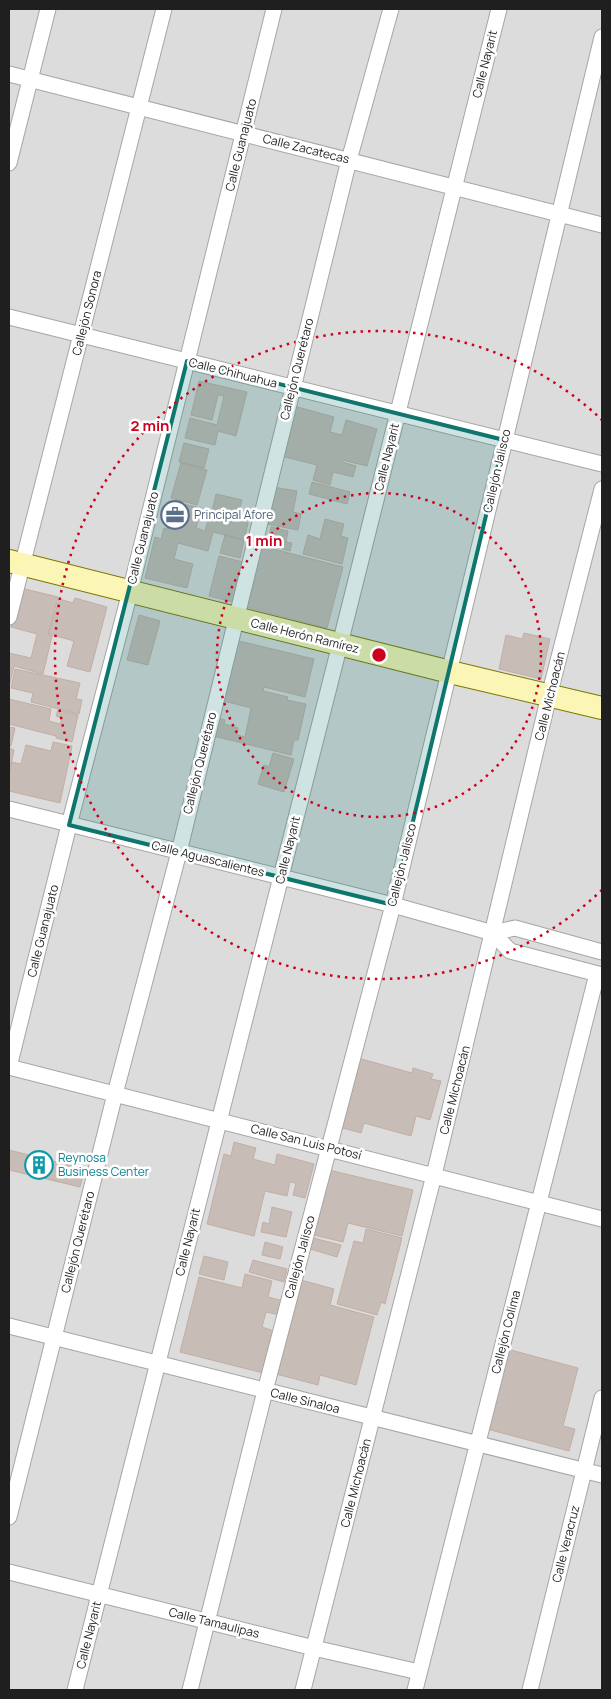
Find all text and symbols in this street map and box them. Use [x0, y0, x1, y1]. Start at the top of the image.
street label: Calle Nayarit [468, 28, 501, 100]
street label: Calle Guanajuato [221, 97, 260, 193]
street label: Calle Zacatecas [261, 130, 351, 167]
street label: Callejón Sonora [68, 269, 105, 357]
street label: Callejón Querétaro [276, 316, 317, 422]
street label: Calle Chihuahua [187, 353, 279, 392]
text: 2 min [130, 415, 170, 436]
street label: Calle Nayarit [370, 421, 403, 493]
street label: Callejón Jalisco [479, 427, 514, 514]
street label: Calle Guanajuato [123, 490, 162, 586]
office icon: Principal Afore [160, 500, 190, 530]
place label: Principal Afore [194, 506, 273, 523]
text: 1 min [246, 530, 282, 551]
street label: Calle Herón Ramírez [249, 614, 361, 657]
centre of rings [370, 646, 388, 664]
street label: Calle Michoacán [530, 650, 569, 742]
street label: Callejón Querétaro [179, 710, 220, 816]
street label: Calle Nayarit [271, 814, 304, 886]
street label: Callejón Jalisco [383, 821, 420, 908]
street label: Calle Aguascalientes [150, 836, 266, 881]
street label: Calle Guanajuato [23, 883, 62, 979]
street label: Calle Michoacán [435, 1044, 474, 1136]
street label: Calle San Luis Potosí [249, 1120, 363, 1164]
place label: Reynosa Business Center [58, 1149, 150, 1180]
building icon: Reynosa Business Center [24, 1150, 54, 1180]
street label: Callejón Querétaro [57, 1189, 98, 1295]
street label: Calle Nayarit [171, 1206, 204, 1278]
street label: Callejón Jalisco [280, 1214, 319, 1300]
street label: Callejón Colima [487, 1288, 524, 1375]
street label: Calle Sinaloa [269, 1384, 342, 1417]
street label: Calle Michoacán [336, 1437, 375, 1529]
street label: Calle Veracruz [548, 1503, 583, 1584]
street label: Calle Nayarit [72, 1599, 105, 1671]
street label: Calle Tamaulipas [167, 1603, 261, 1642]

